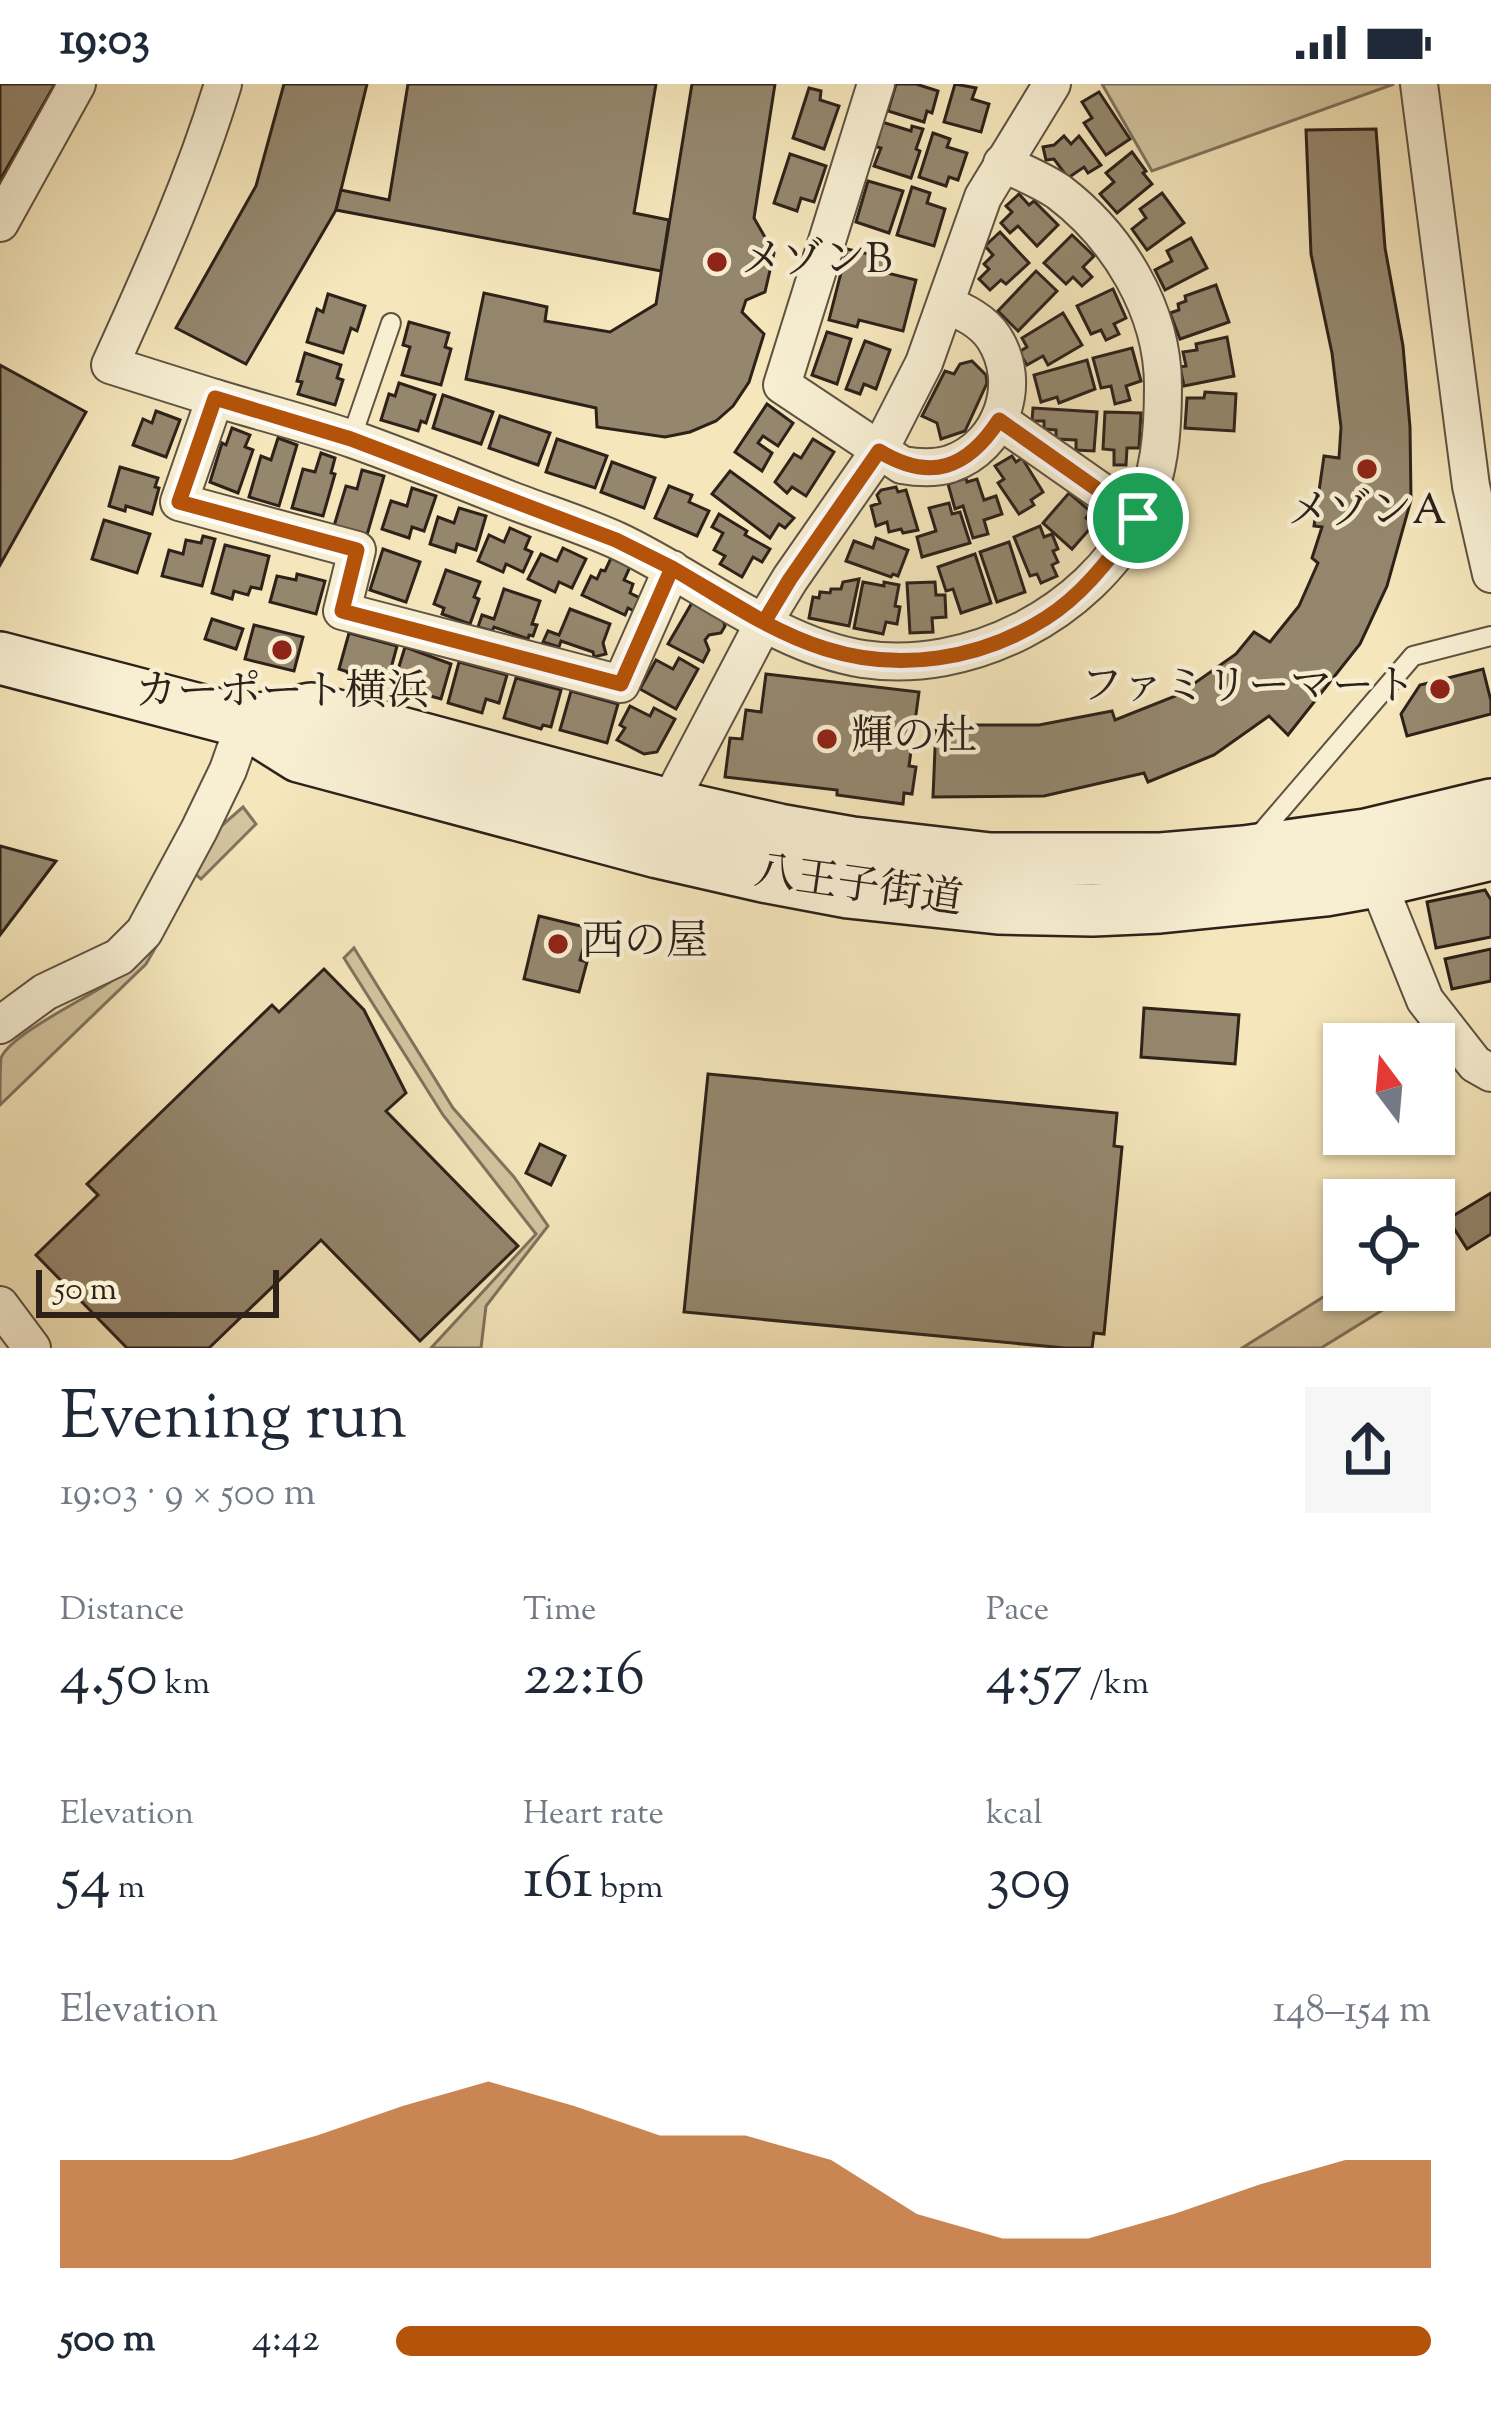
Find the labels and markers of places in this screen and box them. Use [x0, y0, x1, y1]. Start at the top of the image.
place label: メゾンB [741, 232, 892, 292]
marker: メゾンB [704, 249, 730, 275]
marker: メゾンA [1354, 456, 1380, 482]
pin [1087, 467, 1189, 569]
place label: メゾンA [1288, 483, 1446, 543]
marker: カーポート横浜 [269, 637, 295, 663]
place label: ファミリーマート [1081, 659, 1416, 719]
place label: カーポート横浜 [135, 664, 429, 724]
marker: ファミリーマート [1427, 676, 1453, 702]
place label: 輝の杜 [851, 709, 977, 769]
marker: 輝の杜 [814, 726, 840, 752]
place label: 西の屋 [582, 914, 708, 974]
marker: 西の屋 [545, 931, 571, 957]

